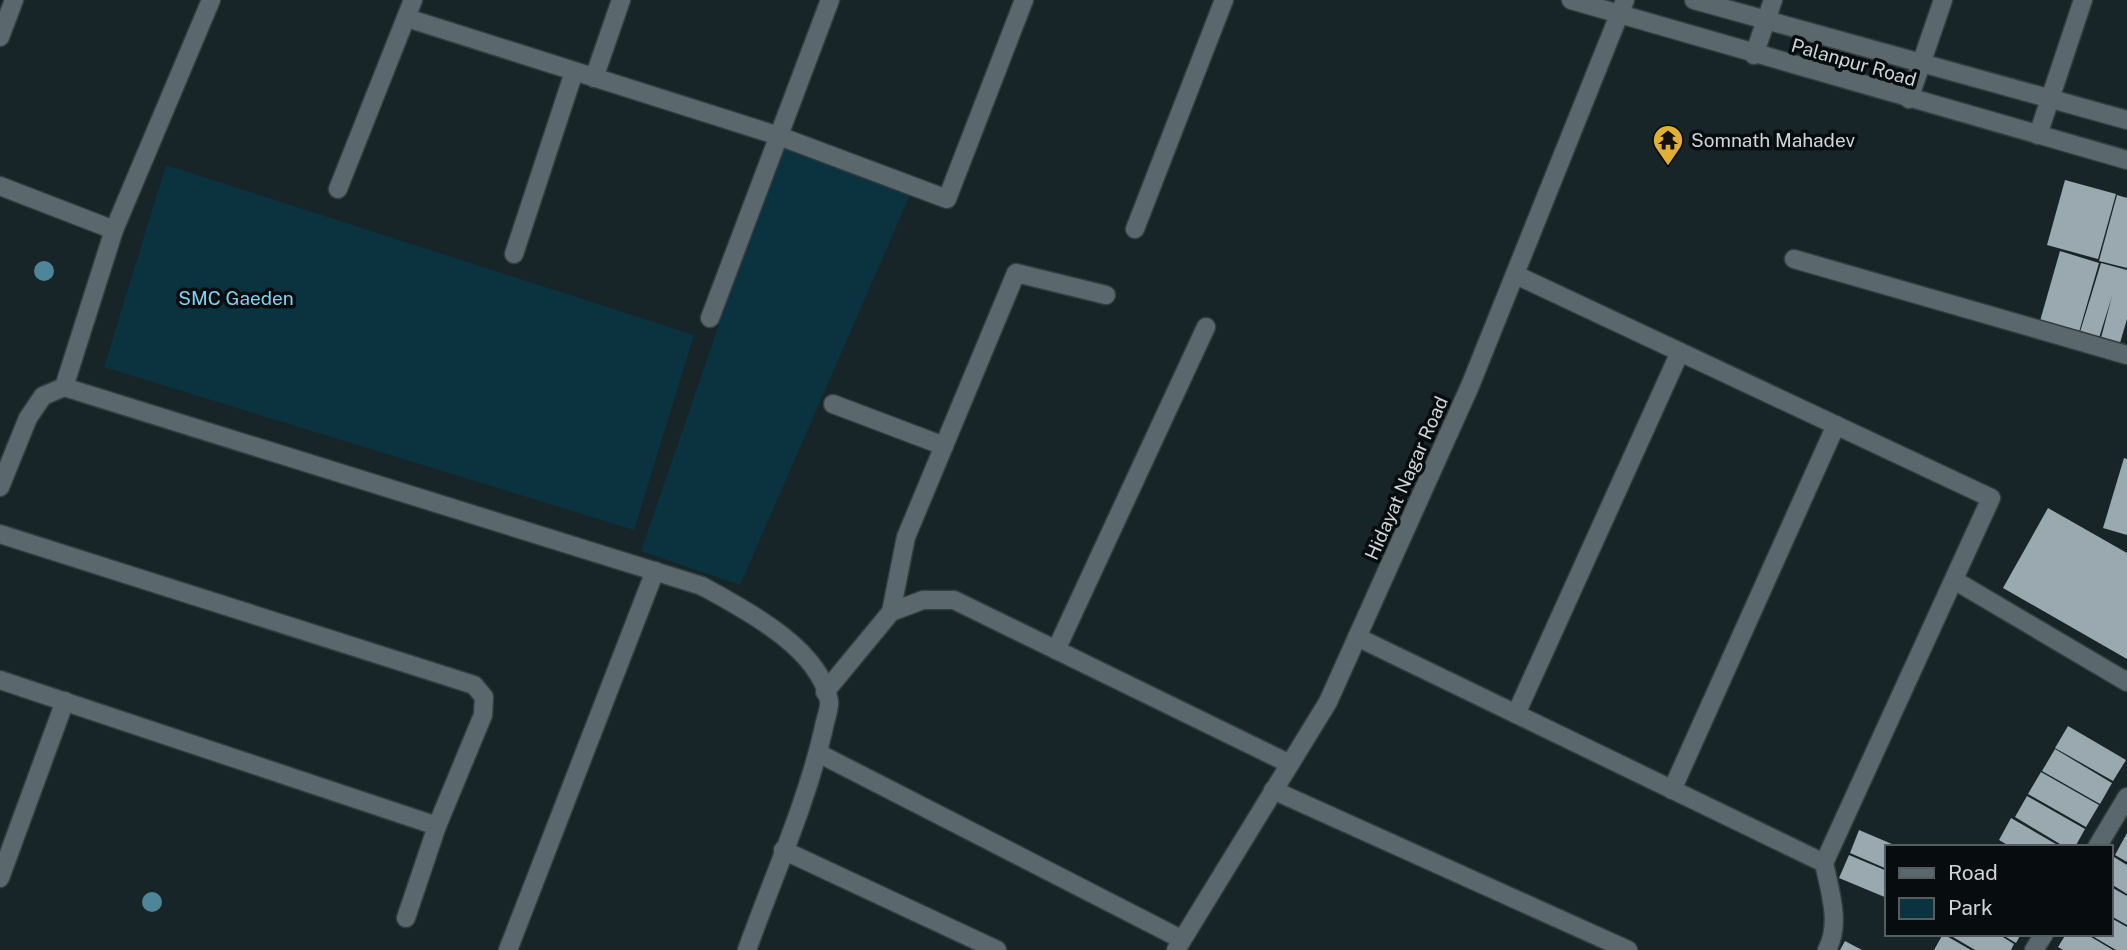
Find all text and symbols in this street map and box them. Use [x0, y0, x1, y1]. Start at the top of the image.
street label: Palanpur Road [1789, 34, 1919, 90]
temple icon: Somnath Mahadev [1651, 123, 1685, 167]
place label: Somnath Mahadev [1691, 129, 1855, 151]
park label: SMC Gaeden [178, 287, 294, 309]
street label: Hidayat Nagar Road [1360, 393, 1452, 563]
legend [1885, 845, 2113, 936]
text: Road [1948, 860, 1998, 885]
text: Park [1948, 895, 1993, 920]

